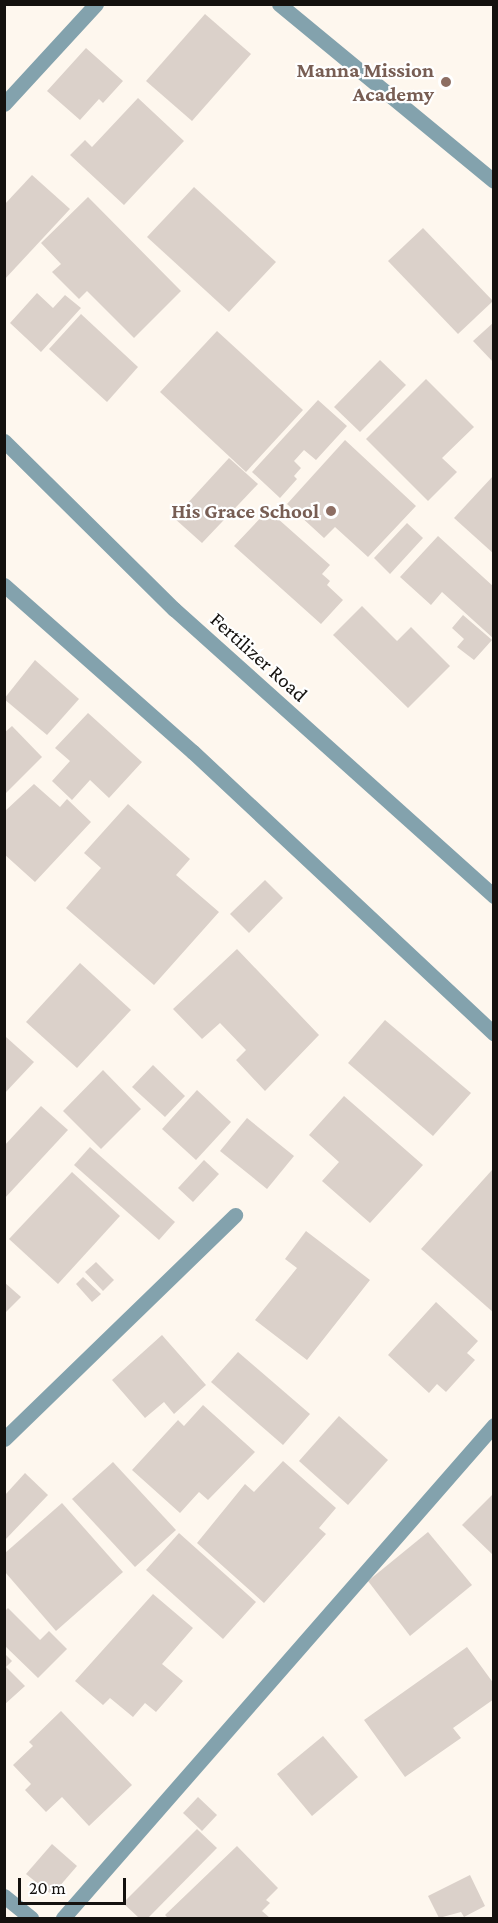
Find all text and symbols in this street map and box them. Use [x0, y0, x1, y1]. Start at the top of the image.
place label: Manna Mission Academy [297, 57, 434, 107]
marker: Manna Mission Academy [439, 75, 453, 89]
place label: His Grace School [171, 498, 319, 524]
marker: His Grace School [324, 504, 338, 518]
street label: Fertilizer Road [205, 607, 313, 707]
scale bar [21, 1866, 129, 1904]
text: 20 m [29, 1878, 66, 1898]

